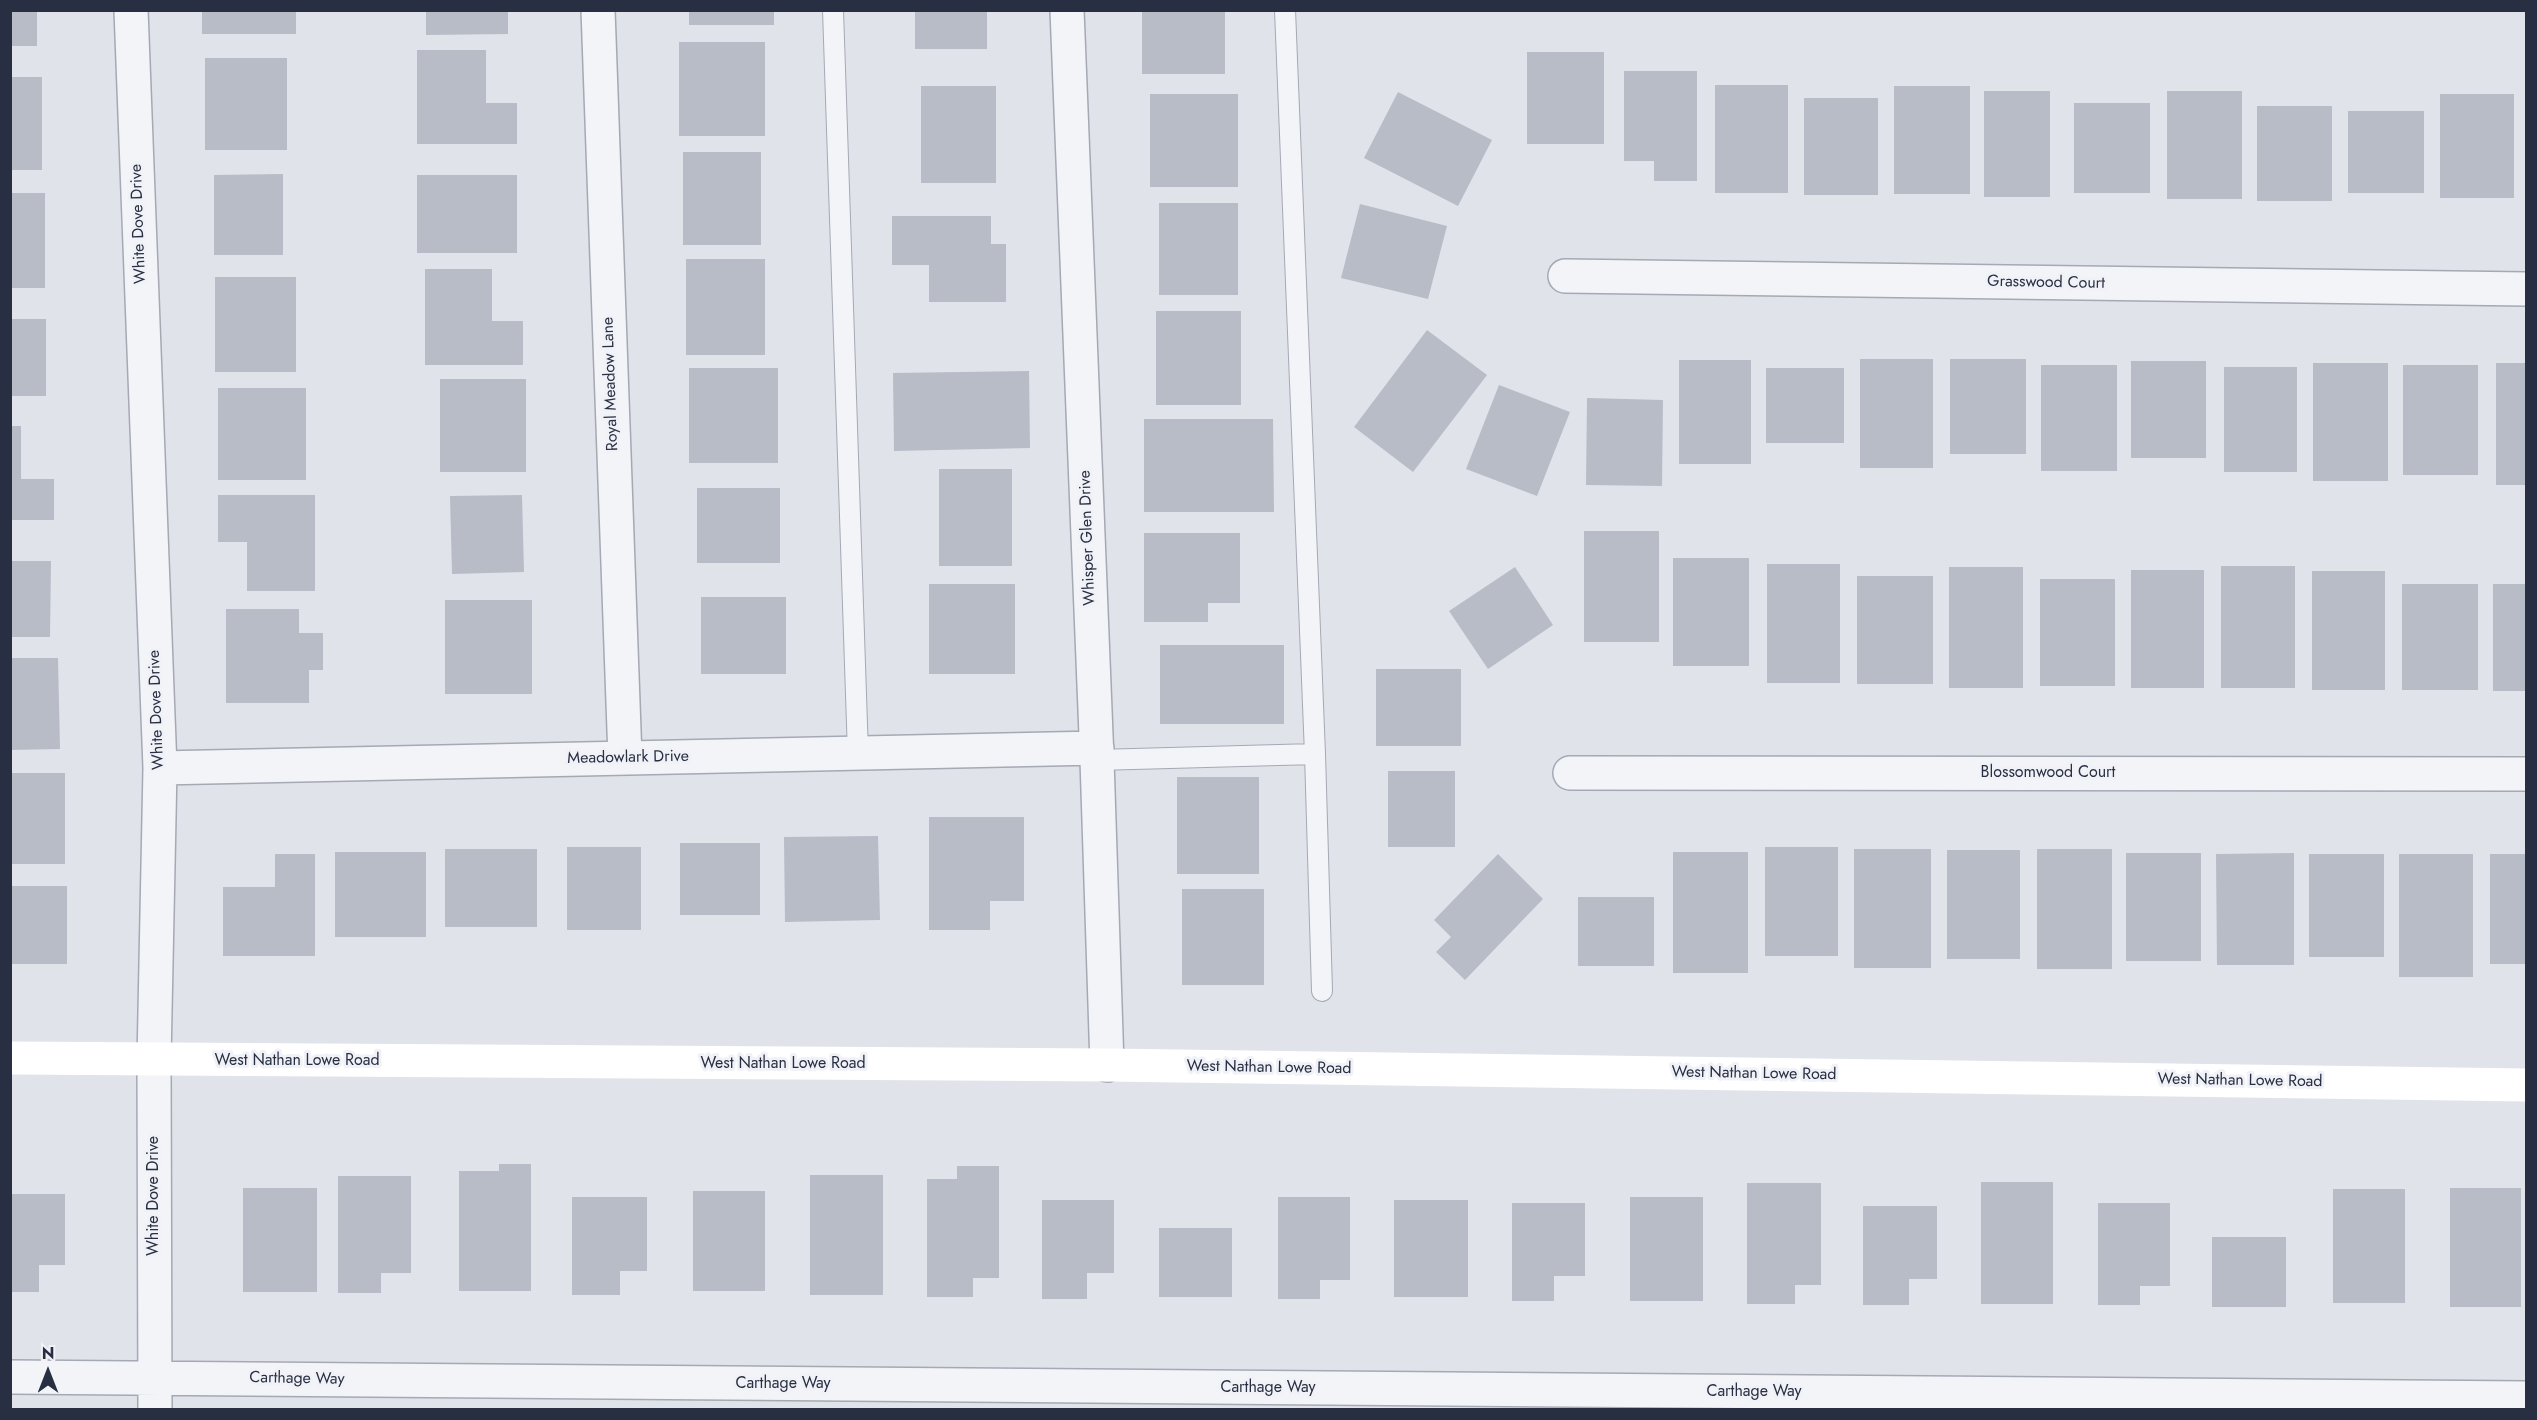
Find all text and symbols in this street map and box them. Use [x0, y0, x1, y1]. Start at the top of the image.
street label: White Dove Drive [127, 164, 151, 284]
street label: Grasswood Court [1987, 272, 2105, 294]
street label: Royal Meadow Lane [599, 317, 623, 451]
street label: Whisper Glen Drive [1076, 470, 1100, 606]
street label: White Dove Drive [145, 650, 169, 770]
street label: Meadowlark Drive [567, 747, 689, 769]
street label: Blossomwood Court [1981, 763, 2115, 783]
street label: West Nathan Lowe Road [214, 1051, 380, 1071]
street label: West Nathan Lowe Road [700, 1054, 866, 1074]
street label: West Nathan Lowe Road [1186, 1057, 1352, 1079]
street label: West Nathan Lowe Road [1671, 1063, 1837, 1085]
street label: West Nathan Lowe Road [2157, 1070, 2323, 1092]
street label: White Dove Drive [144, 1136, 164, 1256]
north arrow [18, 1342, 78, 1402]
text: N [42, 1342, 54, 1365]
street label: Carthage Way [249, 1369, 345, 1389]
street label: Carthage Way [735, 1374, 831, 1394]
street label: Carthage Way [1220, 1378, 1316, 1398]
street label: Carthage Way [1706, 1382, 1802, 1402]

